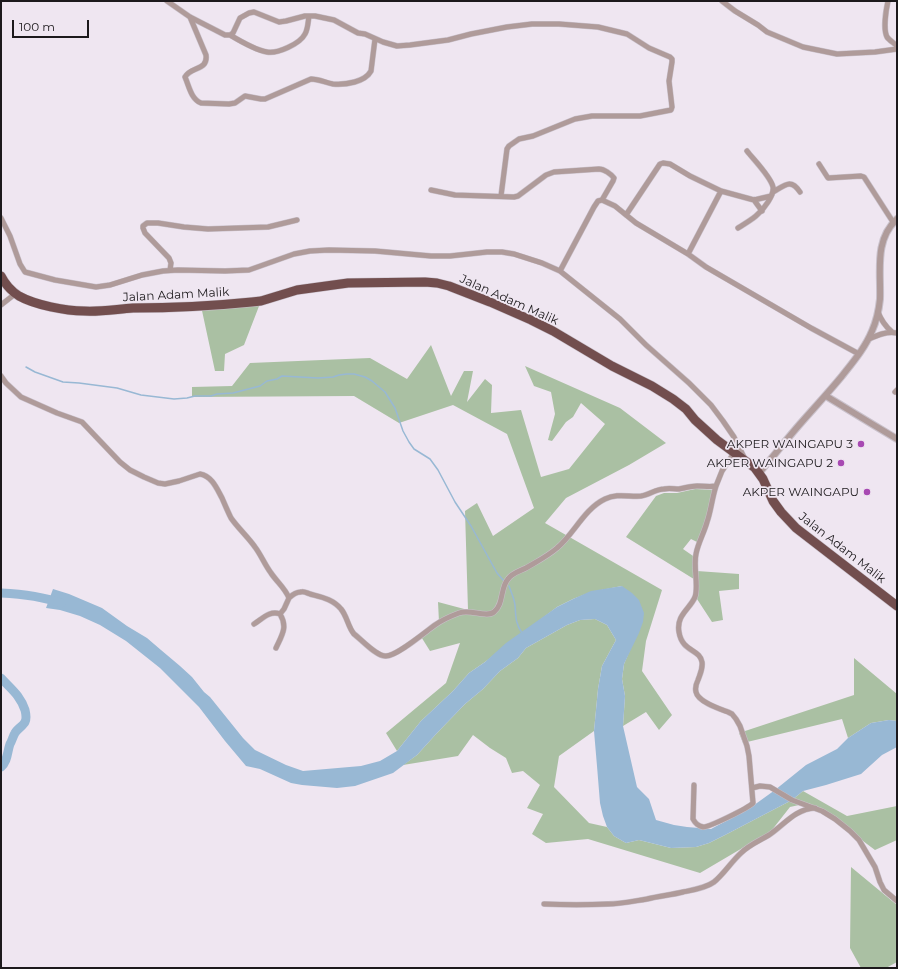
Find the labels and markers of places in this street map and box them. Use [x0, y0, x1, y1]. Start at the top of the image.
place label: AKPER WAINGAPU 3 [727, 437, 853, 451]
marker: AKPER WAINGAPU 3 [856, 439, 866, 449]
place label: AKPER WAINGAPU 2 [707, 456, 833, 470]
marker: AKPER WAINGAPU 2 [836, 458, 846, 468]
place label: AKPER WAINGAPU [743, 485, 859, 499]
marker: AKPER WAINGAPU [862, 487, 872, 497]

